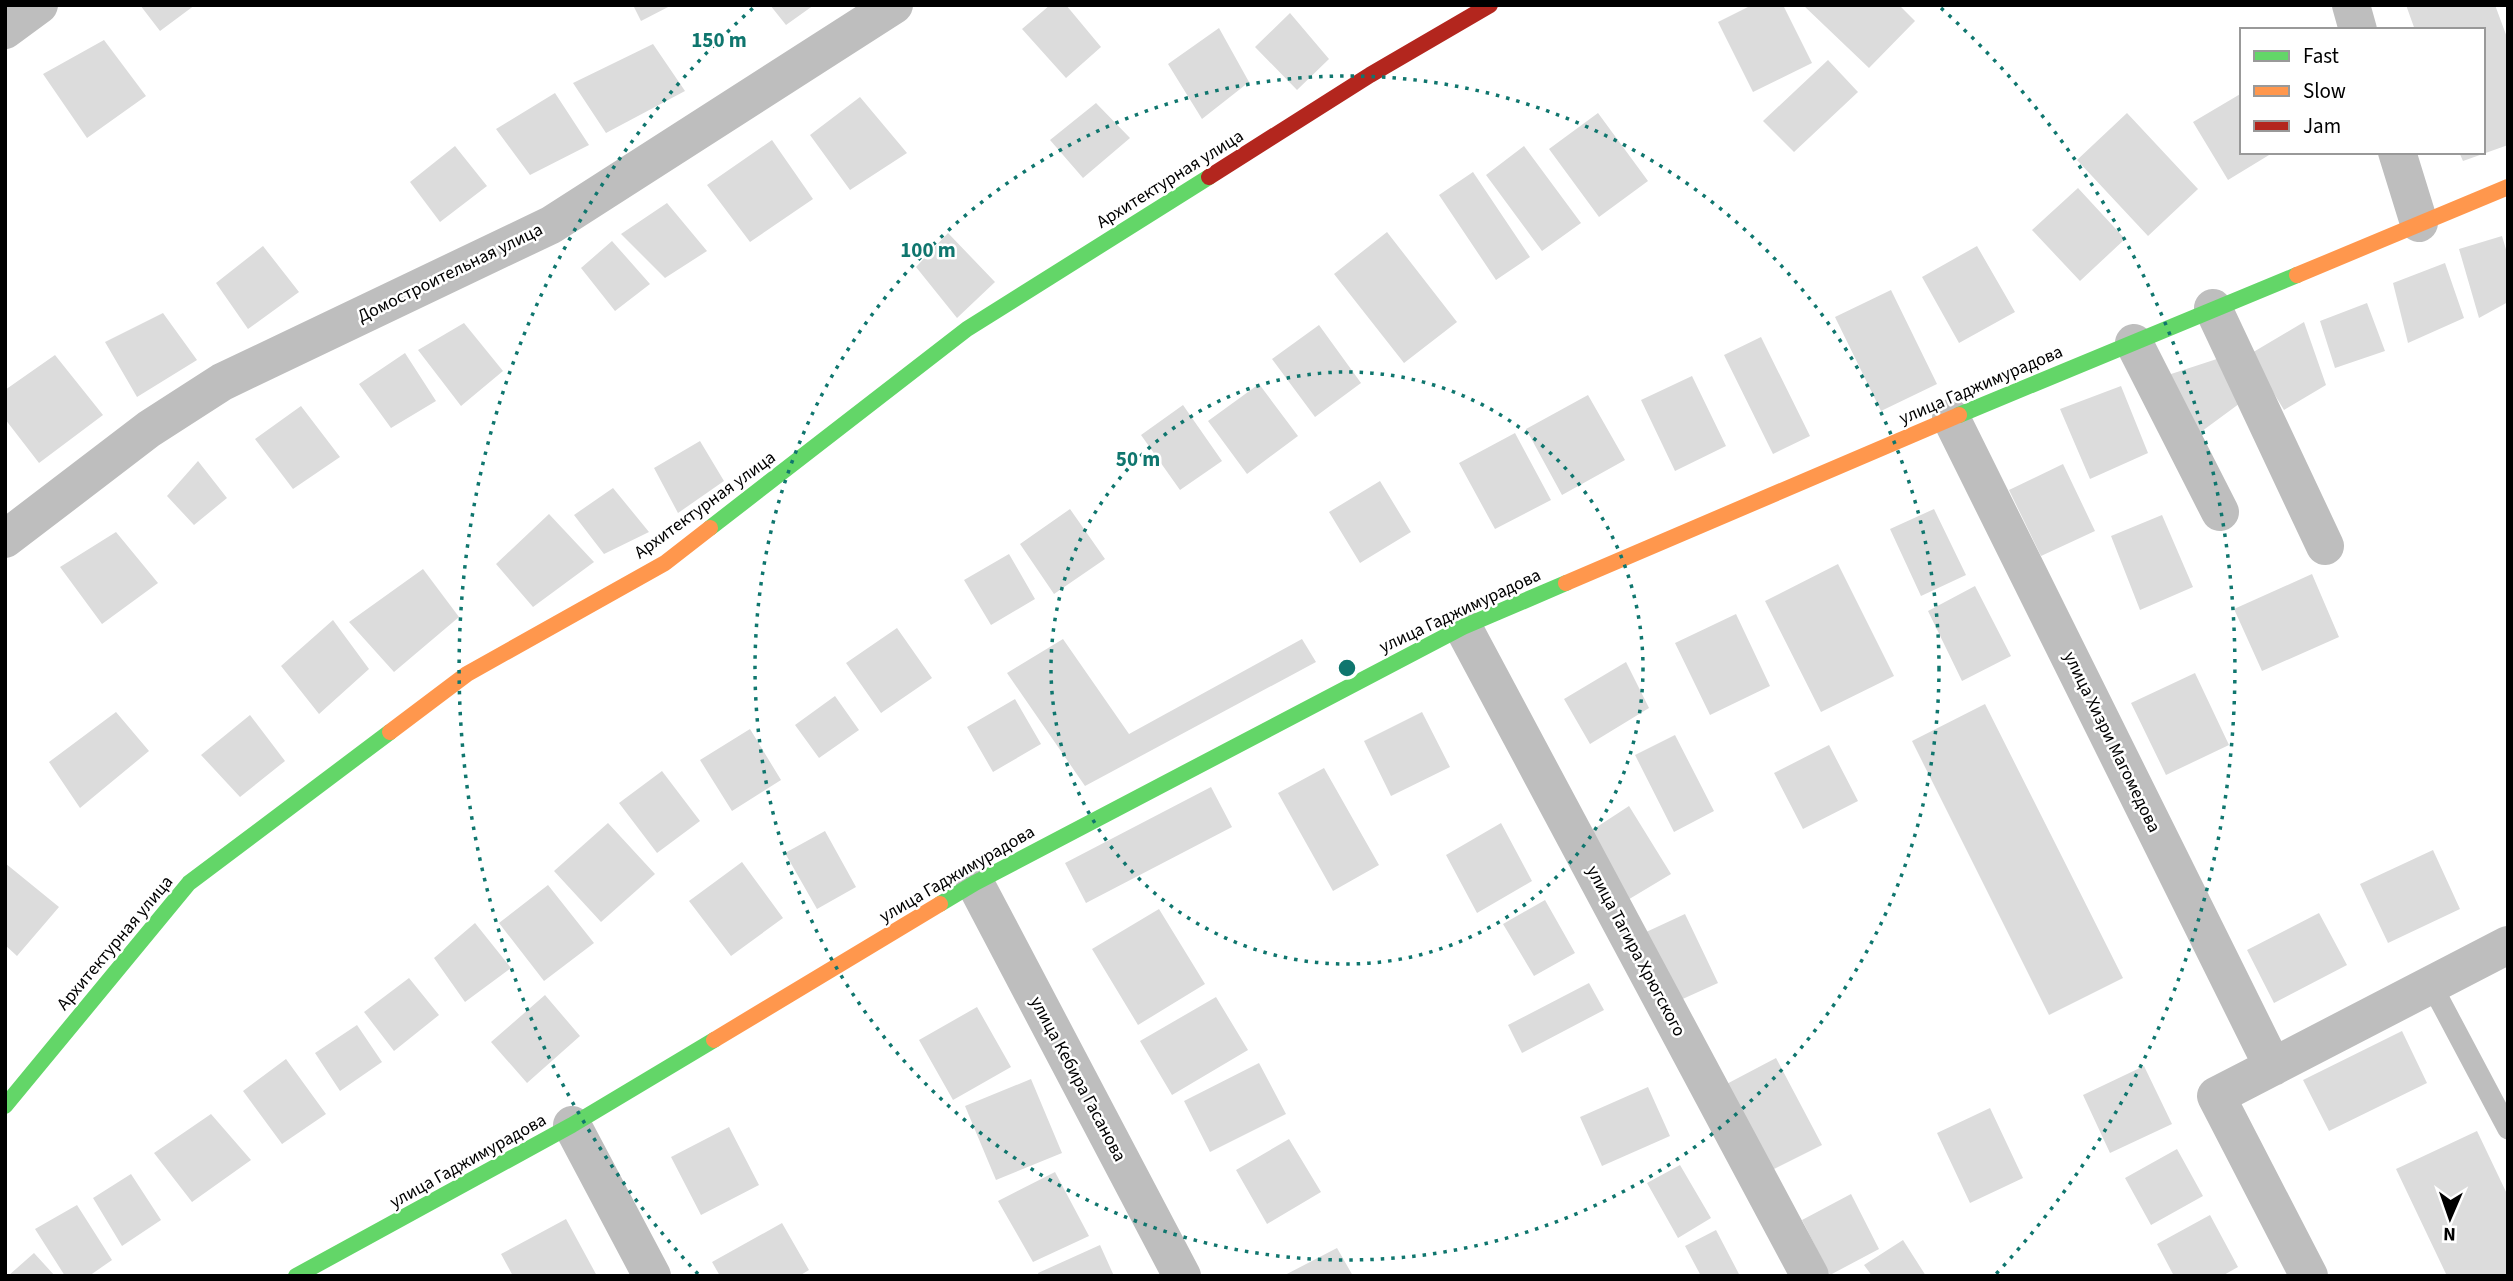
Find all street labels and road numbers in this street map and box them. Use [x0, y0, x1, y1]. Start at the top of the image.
street label: Архитектурная улица [1092, 124, 1248, 234]
street label: Домостроительная улица [353, 217, 547, 329]
street label: улица Гаджимурадова [1895, 339, 2067, 431]
street label: Архитектурная улица [629, 445, 781, 565]
street label: улица Гаджимурадова [1375, 563, 1545, 659]
street label: улица Хизри Магомедова [2057, 647, 2167, 837]
street label: улица Гаджимурадова [875, 819, 1039, 929]
street label: улица Тагира Хрюгского [1580, 861, 1692, 1041]
street label: Архитектурная улица [51, 870, 179, 1016]
street label: улица Кебира Гасанова [1024, 992, 1132, 1166]
street label: улица Гаджимурадова [385, 1108, 551, 1214]

